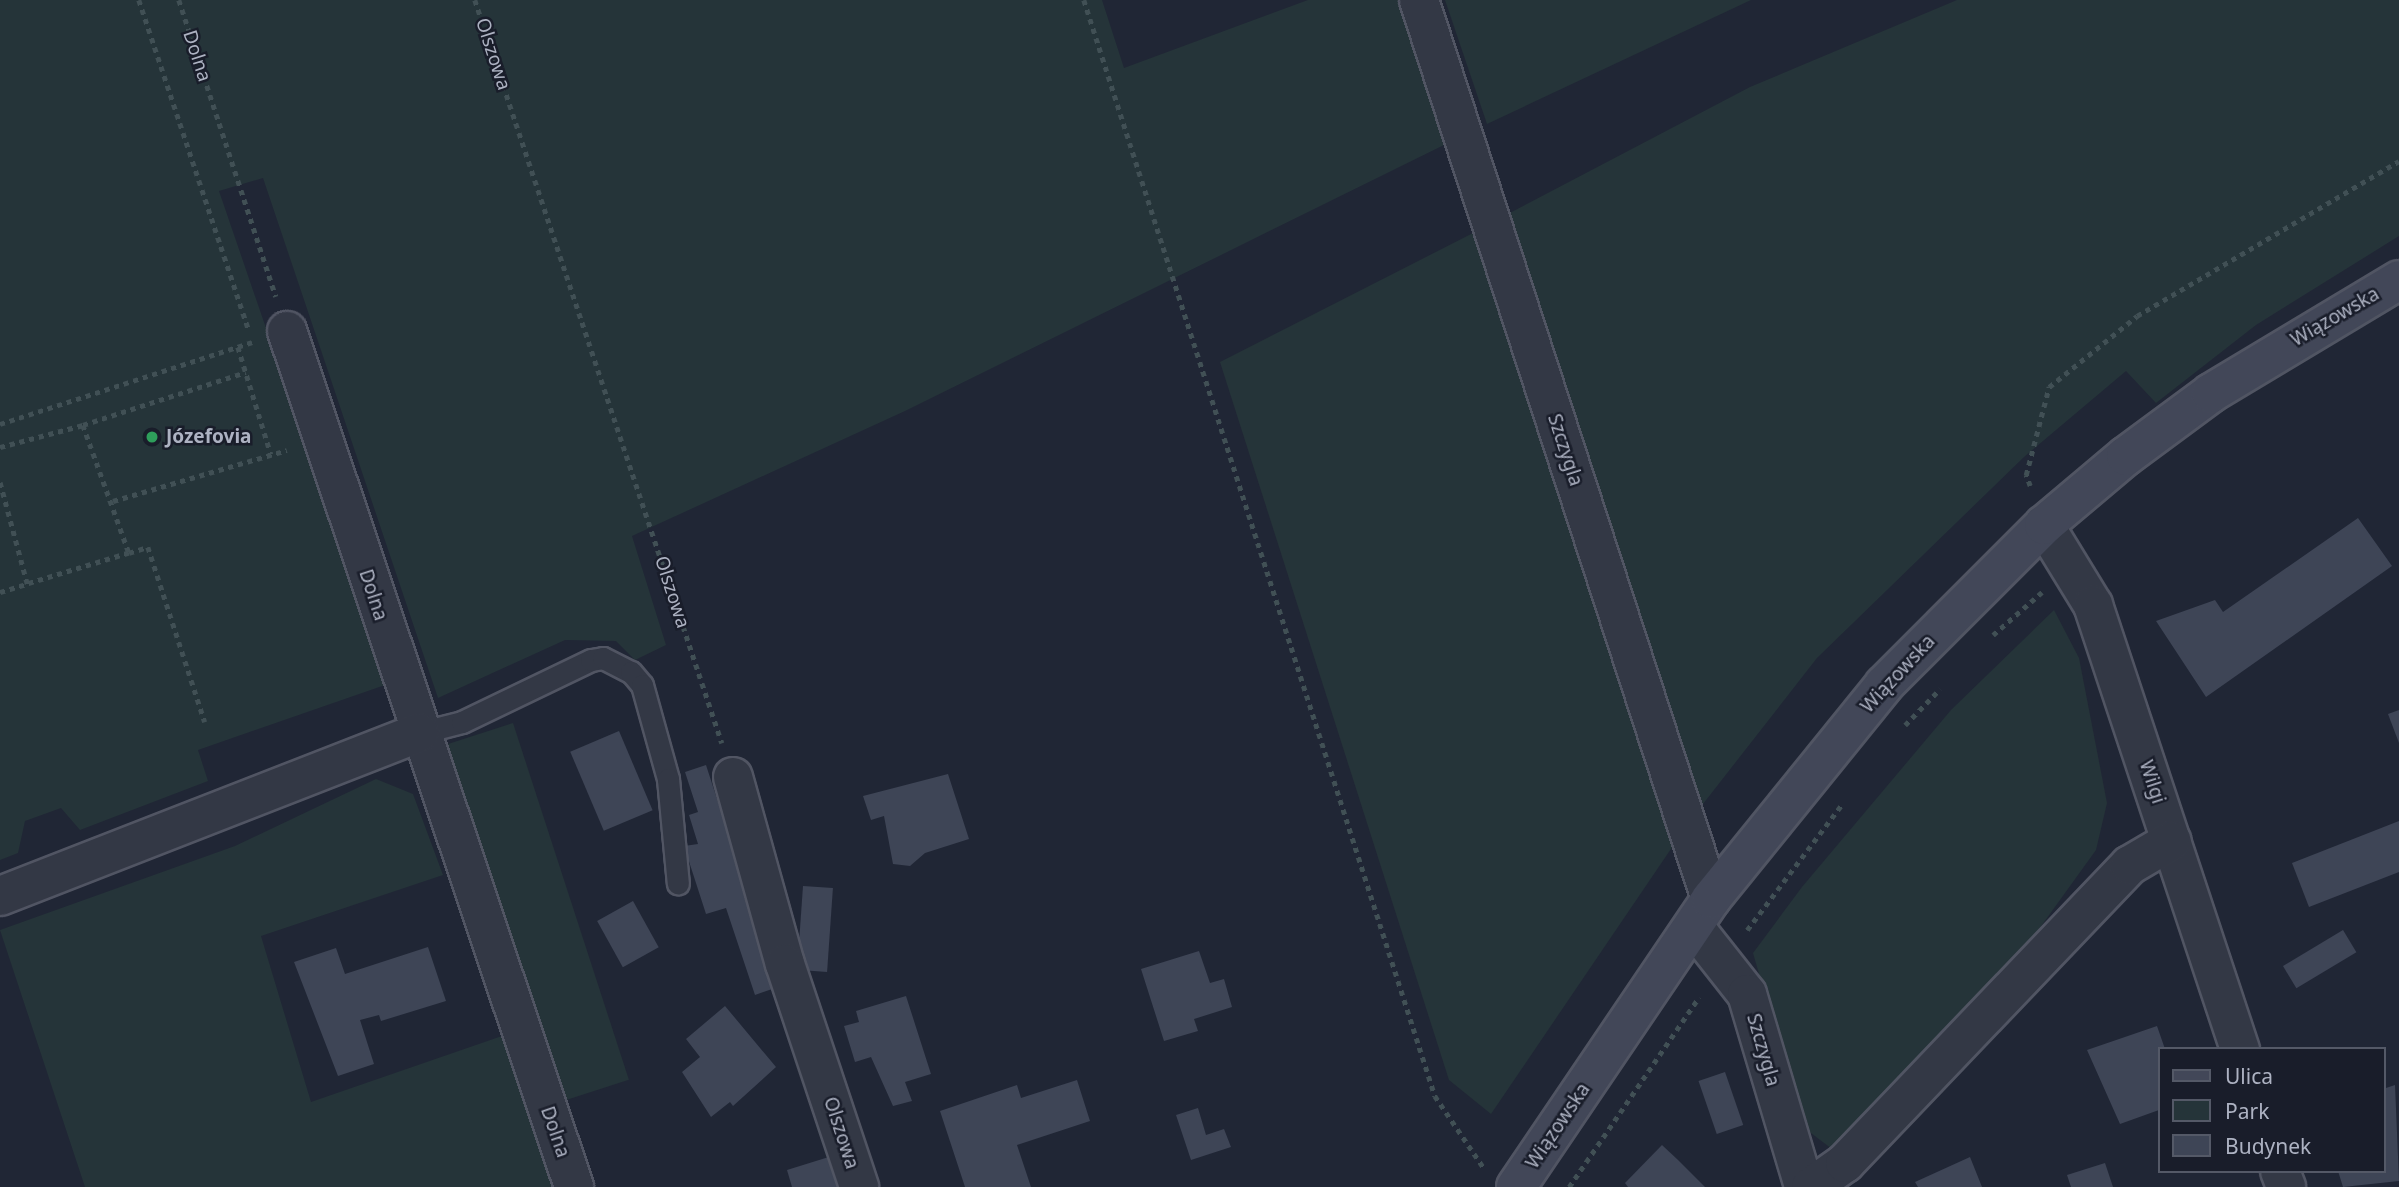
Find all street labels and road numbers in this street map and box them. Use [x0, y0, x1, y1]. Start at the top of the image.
street label: Olszowa [471, 15, 515, 93]
street label: Dolna [178, 27, 216, 85]
street label: Wiązowska [2287, 283, 2383, 351]
street label: Szczygla [1543, 411, 1587, 489]
street label: Olszowa [650, 553, 694, 631]
street label: Dolna [354, 566, 392, 624]
street label: Wiązowska [1856, 630, 1940, 718]
street label: Wilgi [2134, 758, 2170, 806]
street label: Szczygla [1742, 1011, 1784, 1089]
street label: Wiązowska [1521, 1079, 1595, 1173]
street label: Olszowa [819, 1094, 863, 1172]
street label: Dolna [536, 1103, 574, 1161]

